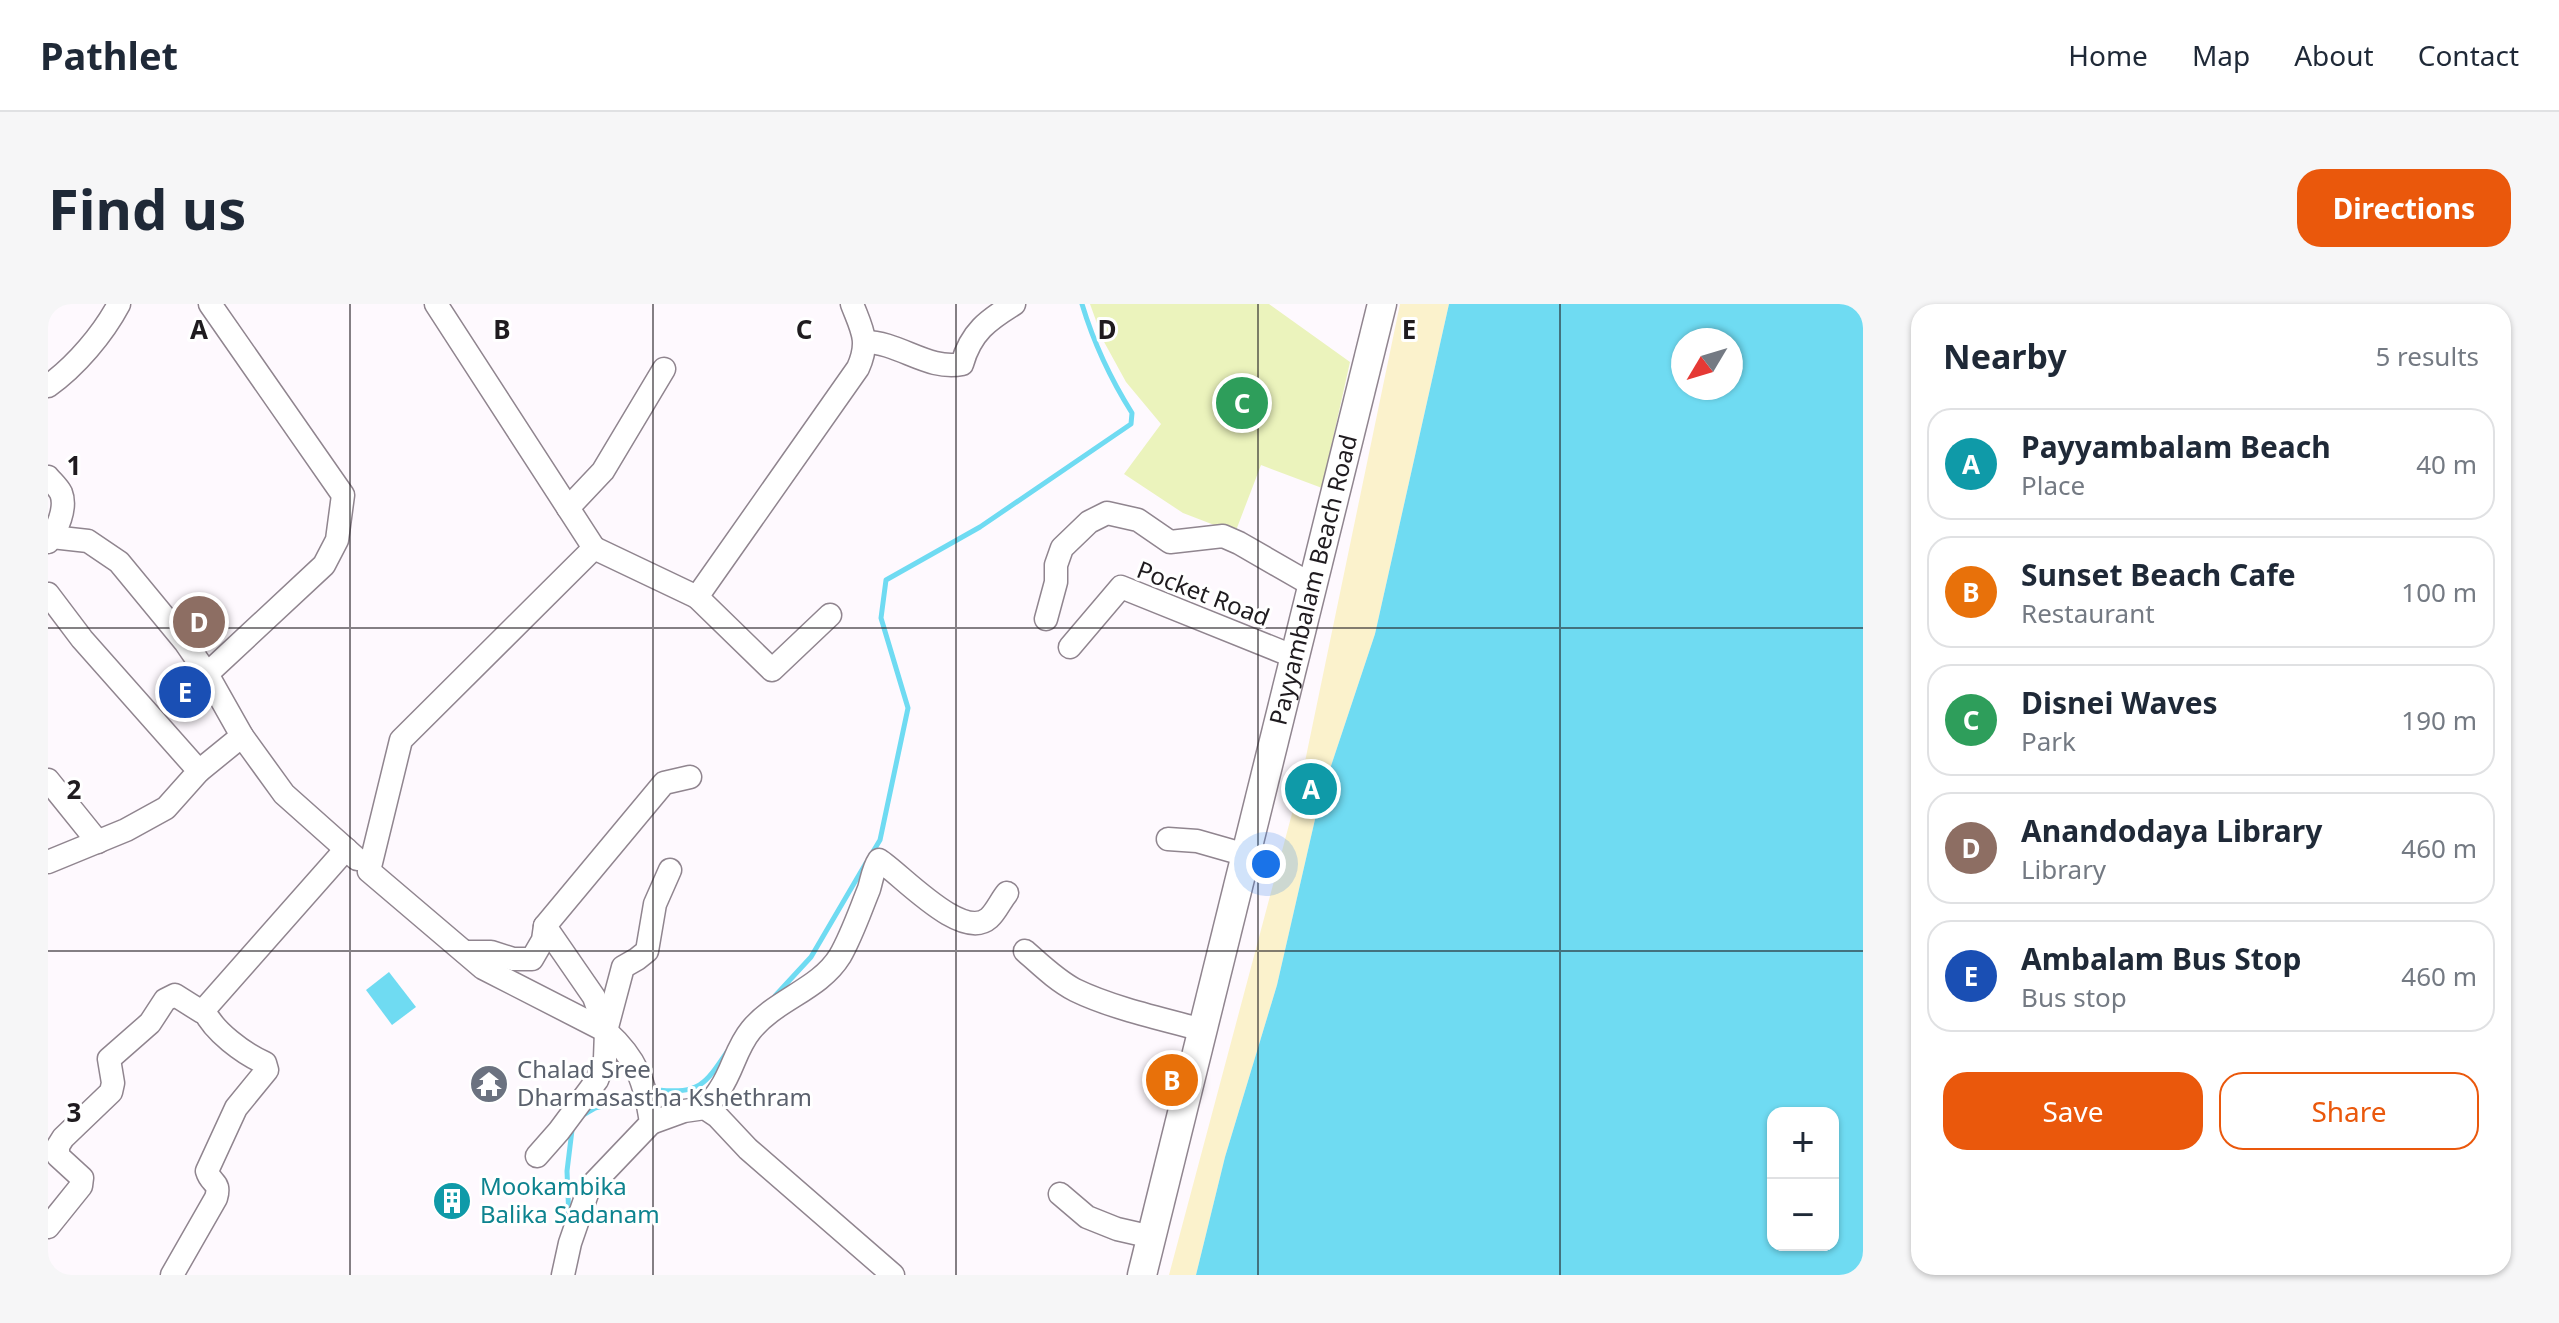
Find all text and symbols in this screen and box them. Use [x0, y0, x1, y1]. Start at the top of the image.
text: Pathlet [40, 29, 178, 81]
text: Home [2068, 36, 2148, 74]
text: Map [2192, 36, 2250, 74]
text: About [2294, 36, 2374, 74]
text: Contact [2418, 36, 2519, 74]
button: Directions [2297, 169, 2511, 247]
text: Find us [48, 170, 246, 246]
text: A [190, 311, 208, 347]
text: B [493, 311, 511, 347]
text: C [796, 311, 812, 347]
text: D [1097, 311, 1117, 347]
text: E [1402, 311, 1416, 347]
north arrow [1671, 328, 1743, 400]
text: Nearby [1943, 333, 2067, 379]
text: 5 results [2375, 338, 2479, 374]
pin: C [1216, 373, 1268, 433]
text: Payyambalam Beach [2021, 426, 2331, 467]
street label: Payyambalam Beach Road [1261, 431, 1364, 728]
text: A [1962, 446, 1980, 482]
text: 40 m [2416, 446, 2477, 482]
text: 1 [67, 447, 81, 483]
text: Place [2021, 467, 2085, 503]
street label: Pocket Road [1133, 552, 1275, 633]
text: Sunset Beach Cafe [2021, 554, 2296, 595]
text: B [1962, 574, 1980, 610]
text: 100 m [2401, 574, 2477, 610]
pin: D [173, 592, 225, 652]
text: Restaurant [2021, 595, 2155, 631]
pin: E [159, 662, 211, 722]
text: Disnei Waves [2021, 682, 2218, 723]
text: C [1963, 702, 1979, 738]
text: 190 m [2401, 702, 2477, 738]
text: Park [2021, 723, 2076, 759]
pin: A [1285, 759, 1337, 819]
text: 2 [67, 771, 82, 807]
text: Anandodaya Library [2021, 810, 2322, 851]
text: D [1961, 830, 1981, 866]
text: 460 m [2401, 830, 2477, 866]
your location [1246, 844, 1286, 884]
text: Library [2021, 851, 2106, 887]
text: Ambalam Bus Stop [2021, 938, 2301, 979]
text: E [1964, 958, 1978, 994]
text: 460 m [2401, 958, 2477, 994]
text: Bus stop [2021, 979, 2127, 1015]
pin: B [1146, 1050, 1198, 1110]
place label: Chalad Sree Dharmasastha Kshethram [517, 1052, 812, 1113]
temple icon: Chalad Sree Dharmasastha Kshethram [468, 1063, 510, 1105]
button: Save [1943, 1072, 2203, 1150]
button: Share [2219, 1072, 2479, 1150]
text: 3 [67, 1094, 81, 1130]
map controls [1767, 1107, 1839, 1251]
button: + [1767, 1107, 1839, 1179]
place label: Mookambika Balika Sadanam [480, 1169, 660, 1230]
button: − [1767, 1179, 1839, 1251]
building icon: Mookambika Balika Sadanam [431, 1180, 473, 1222]

